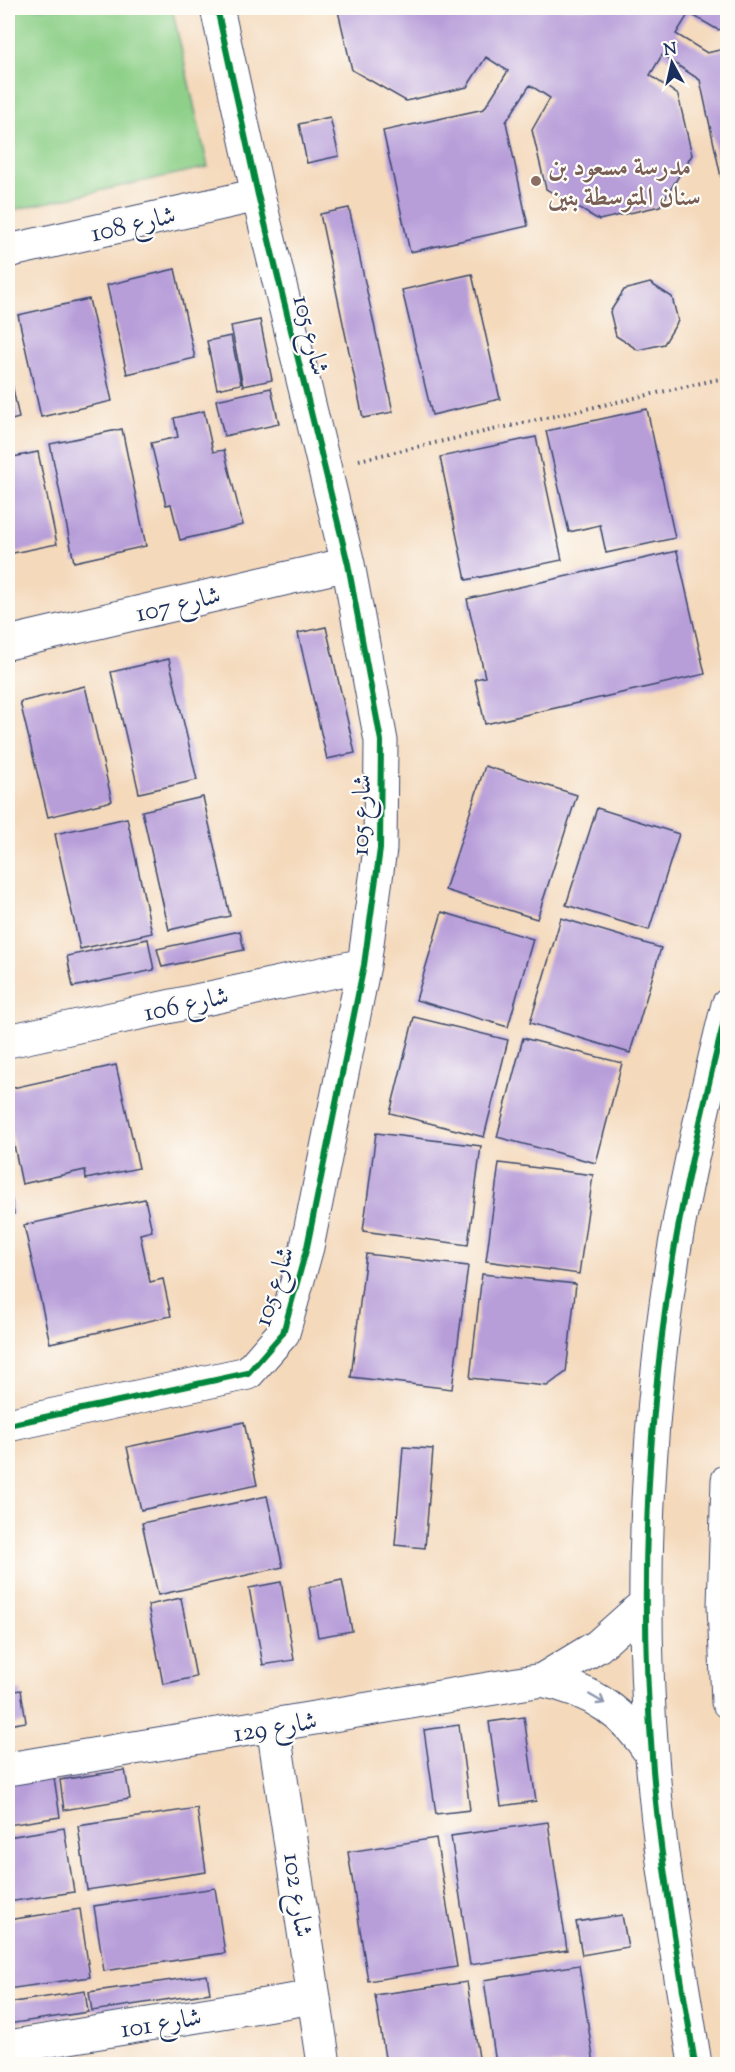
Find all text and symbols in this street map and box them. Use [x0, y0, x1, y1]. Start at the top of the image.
north arrow [642, 33, 702, 93]
text: N [662, 38, 678, 63]
place label: مدرسة مسعود بن سنان المتوسطة بنين [548, 150, 701, 217]
marker: مدرسة مسعود بن سنان المتوسطة بنين [529, 174, 543, 188]
street label: شارع 108 [87, 198, 180, 254]
street label: شارع 105 [281, 291, 337, 380]
street label: شارع 107 [132, 578, 225, 634]
street label: شارع 105 [343, 774, 383, 857]
street label: شارع 106 [141, 978, 233, 1033]
street label: شارع 105 [245, 1242, 307, 1332]
one-way arrow [588, 1693, 605, 1705]
street label: شارع 129 [231, 1704, 320, 1754]
street label: شارع 102 [271, 1851, 321, 1940]
street label: شارع 101 [118, 2000, 205, 2050]

